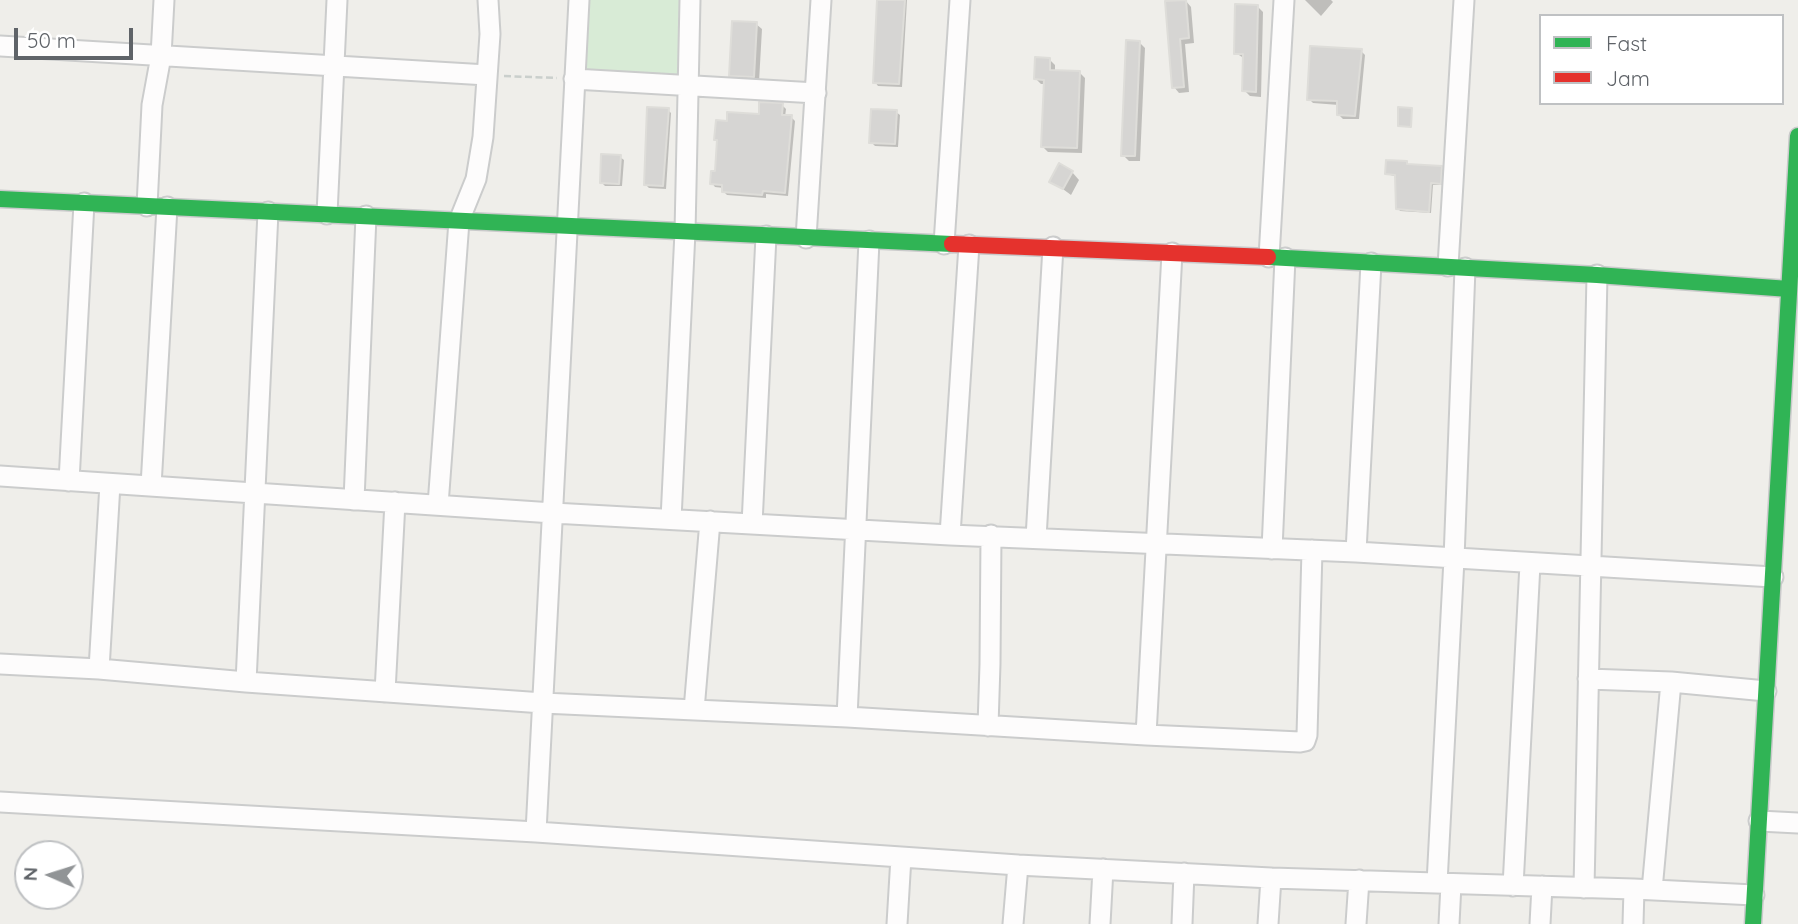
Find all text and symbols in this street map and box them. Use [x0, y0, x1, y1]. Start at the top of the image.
scale bar [18, 14, 136, 58]
legend [1539, 14, 1784, 105]
text: 50 m [27, 27, 76, 53]
text: Fast [1606, 30, 1647, 56]
text: Jam [1606, 65, 1650, 91]
north arrow [14, 840, 84, 910]
text: N [18, 866, 42, 882]

